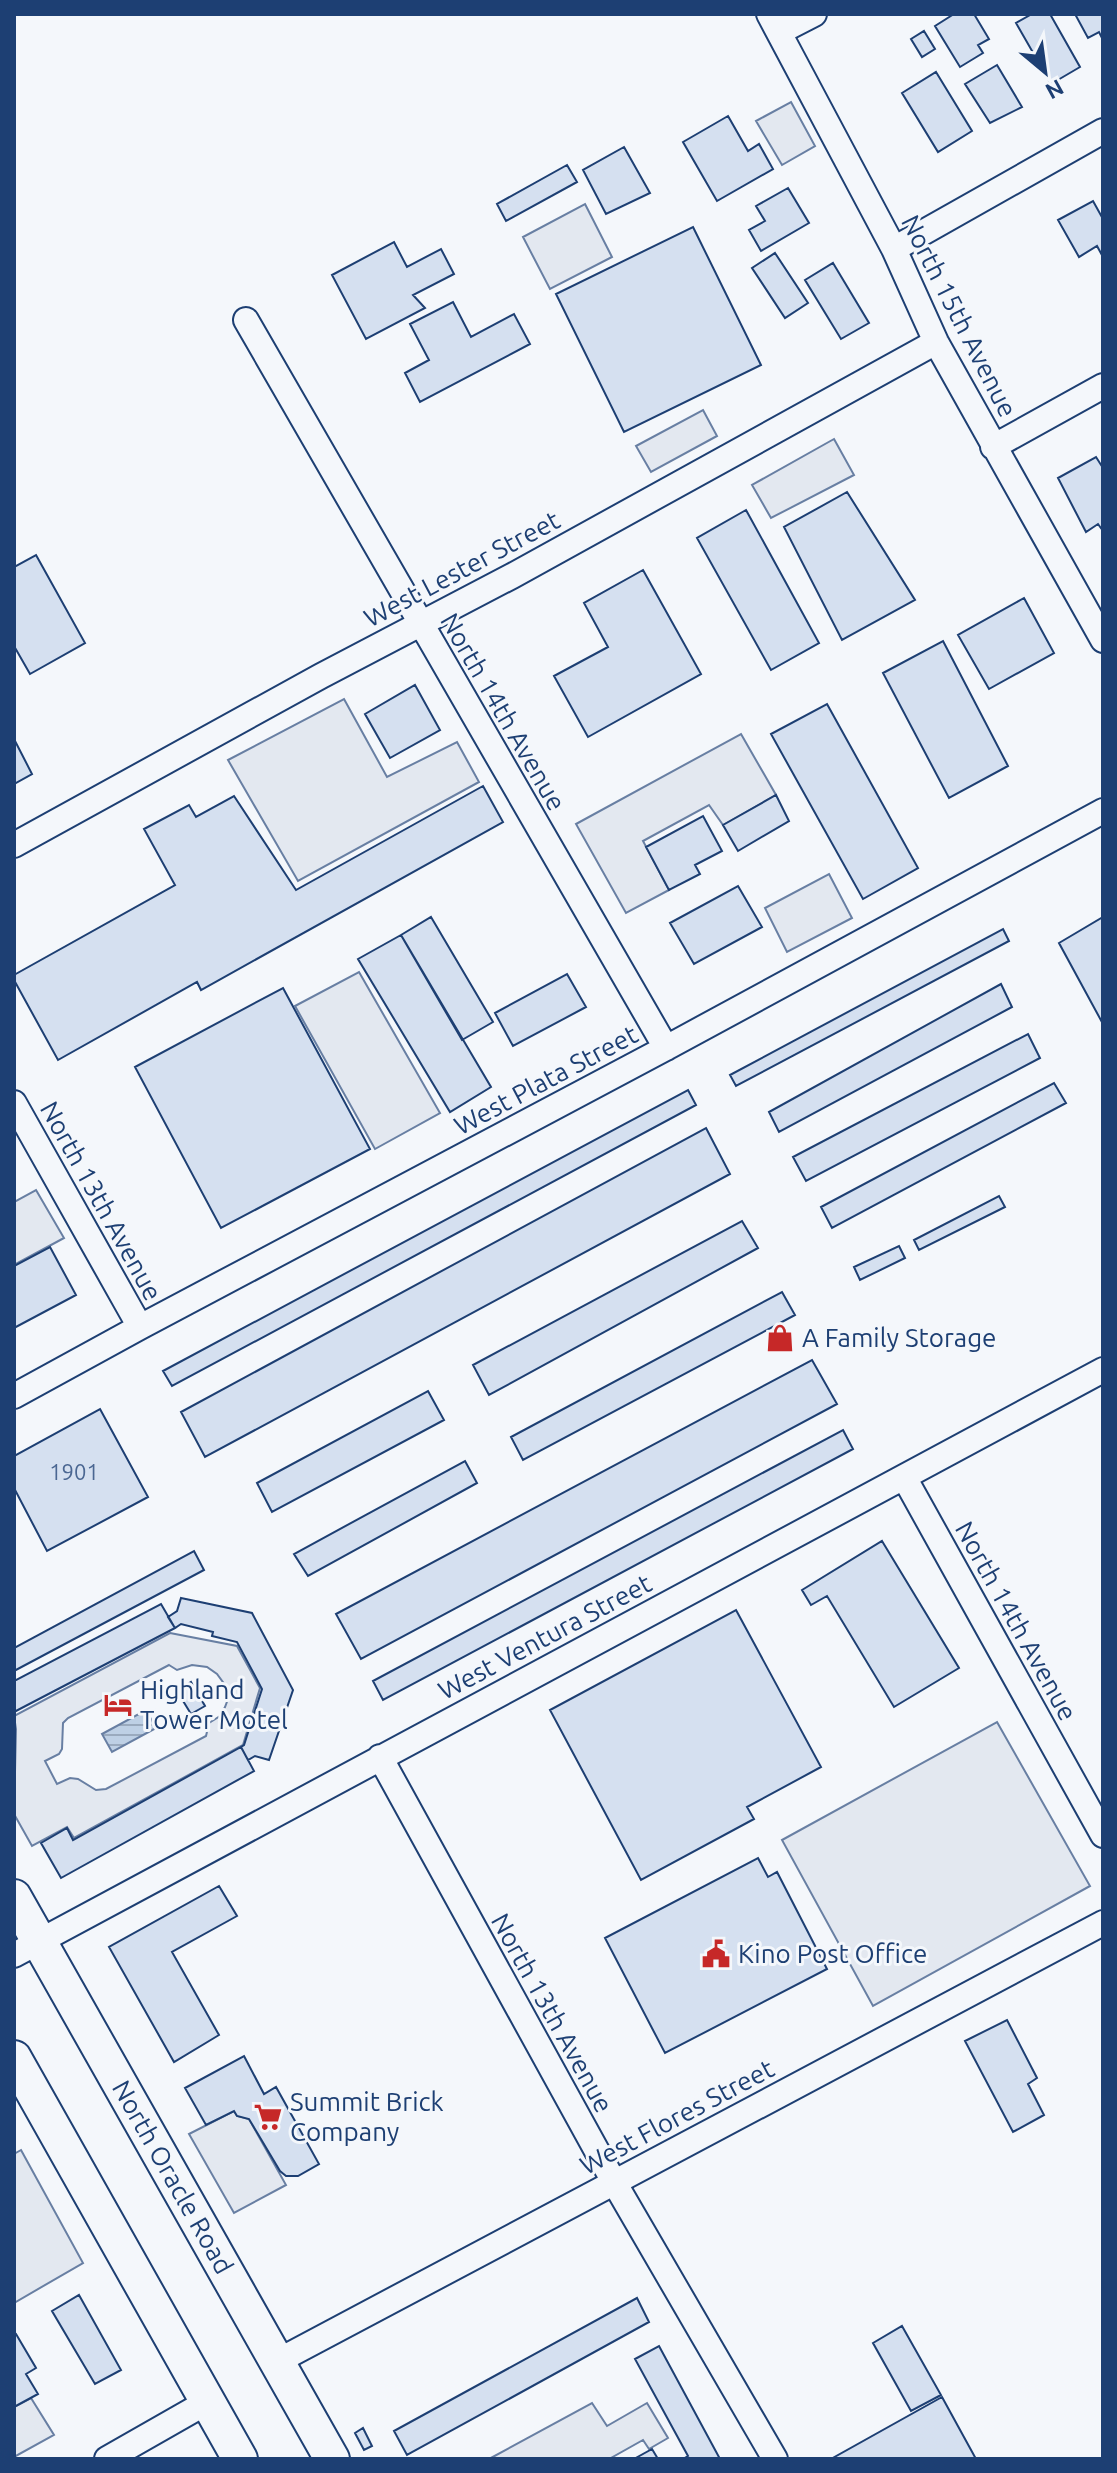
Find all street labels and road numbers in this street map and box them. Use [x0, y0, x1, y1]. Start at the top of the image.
street label: North 15th Avenue [896, 210, 1023, 422]
street label: West Lester Street [359, 505, 564, 632]
street label: North 14th Avenue [435, 608, 572, 815]
street label: West Plata Street [449, 1019, 642, 1140]
street label: North 13th Avenue [35, 1096, 168, 1305]
street label: North 14th Avenue [950, 1516, 1083, 1725]
street label: West Ventura Street [433, 1568, 656, 1705]
street label: North 13th Avenue [486, 1908, 619, 2117]
street label: West Flores Street [575, 2053, 779, 2180]
street label: North Oracle Road [107, 2075, 239, 2279]

